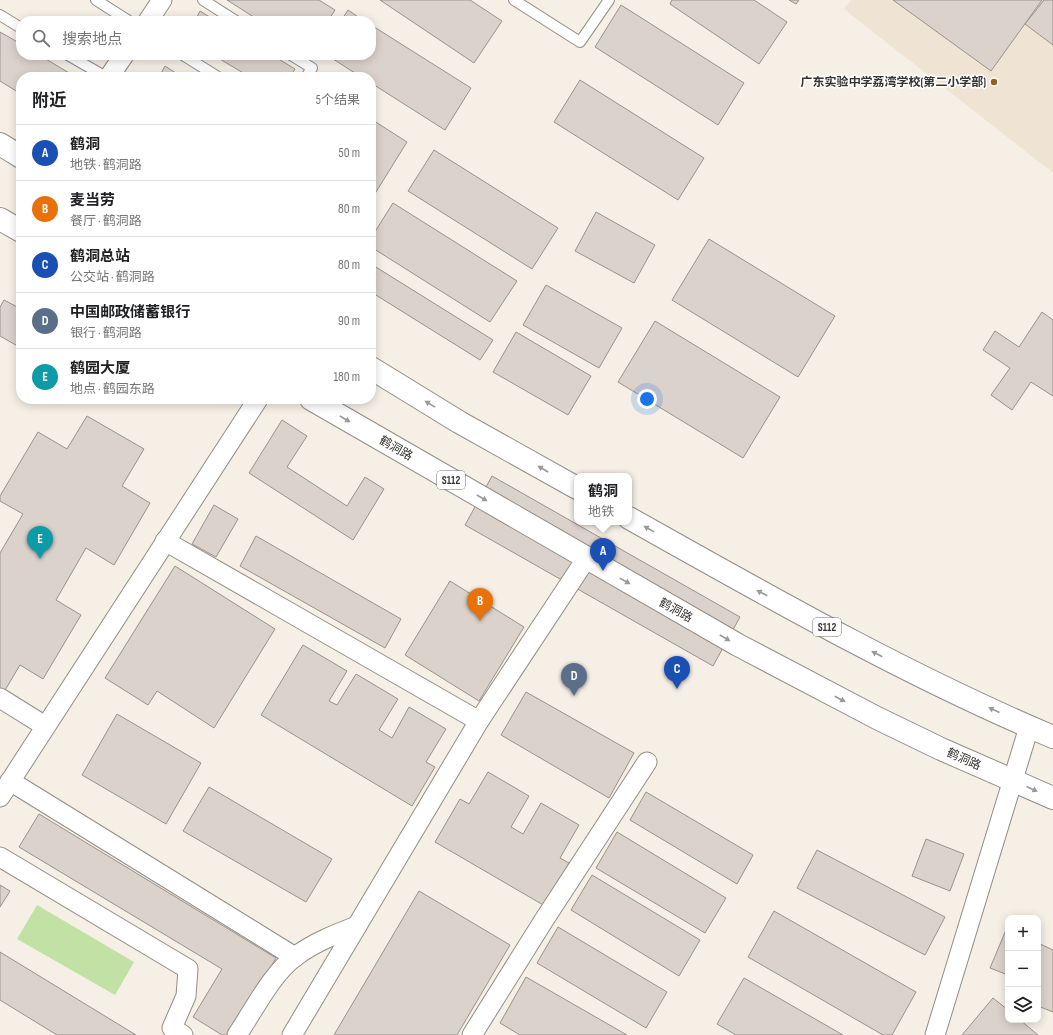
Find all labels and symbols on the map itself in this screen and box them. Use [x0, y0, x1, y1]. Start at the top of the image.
place label: 广东实验中学荔湾学校(第二小学部) [800, 75, 986, 90]
marker: 广东实验中学荔湾学校(第二小学部) [989, 77, 999, 87]
your location [637, 389, 657, 409]
one-way arrow [424, 401, 436, 408]
one-way arrow [339, 415, 351, 422]
street label: 鹤洞路 [376, 433, 415, 464]
one-way arrow [537, 466, 549, 473]
road number: S112 [437, 471, 465, 489]
one-way arrow [476, 495, 488, 502]
one-way arrow [643, 525, 655, 532]
pin: E [27, 526, 53, 559]
pin: A [590, 538, 616, 571]
one-way arrow [619, 578, 631, 585]
pin: B [467, 588, 493, 621]
one-way arrow [756, 589, 768, 596]
street label: 鹤洞路 [656, 595, 695, 626]
road number: S112 [813, 618, 841, 636]
one-way arrow [719, 634, 731, 641]
one-way arrow [871, 650, 883, 657]
pin: C [664, 656, 690, 689]
pin: D [561, 663, 587, 696]
one-way arrow [834, 696, 846, 702]
one-way arrow [988, 707, 1000, 714]
street label: 鹤洞路 [944, 745, 983, 774]
one-way arrow [1027, 787, 1039, 793]

